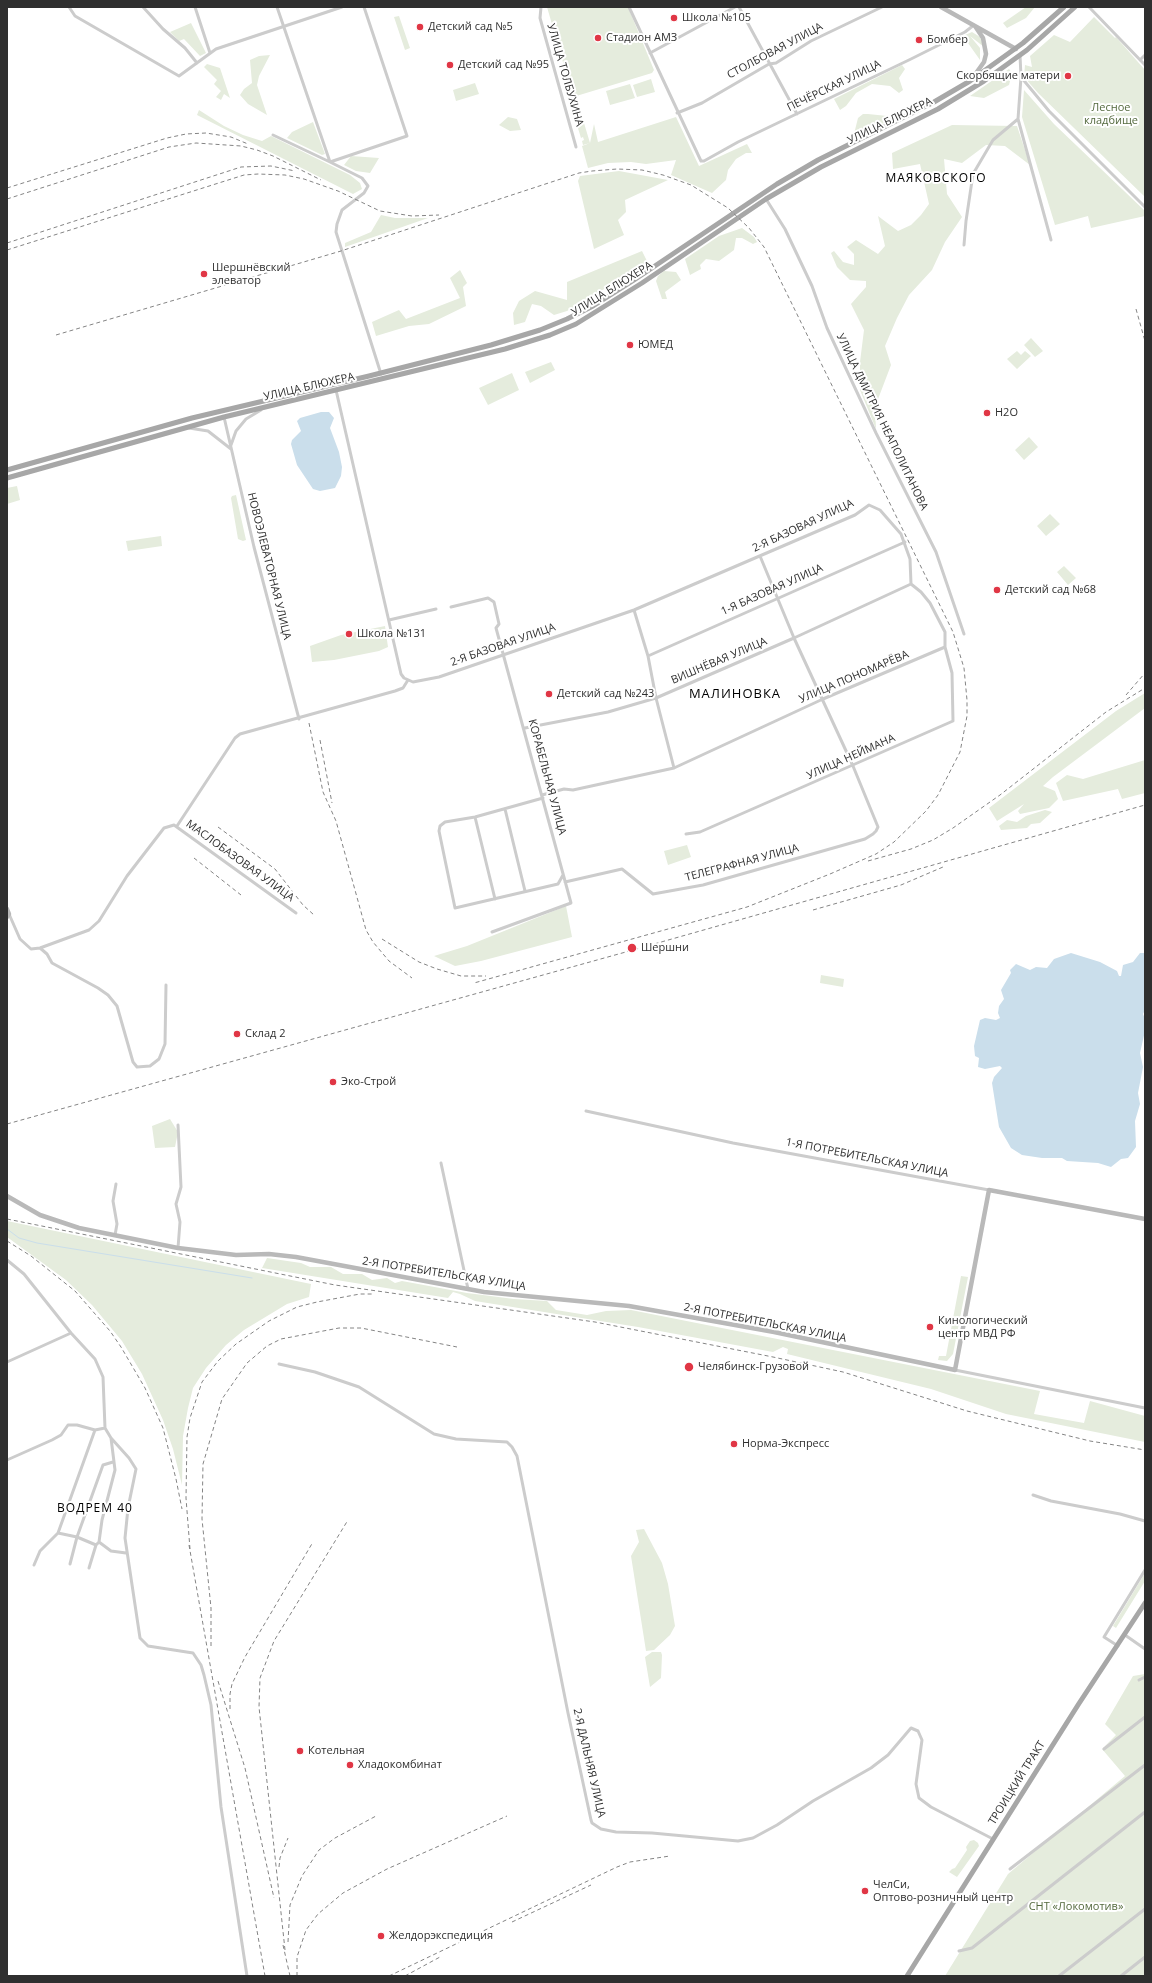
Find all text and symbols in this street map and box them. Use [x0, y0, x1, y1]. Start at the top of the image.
place label: Школа №105 [682, 11, 751, 25]
marker: Школа №105 [669, 13, 679, 23]
place label: Детский сад №5 [428, 20, 513, 34]
street label: СТОЛБОВАЯ УЛИЦА [725, 20, 825, 82]
marker: Детский сад №5 [415, 22, 425, 32]
street label: УЛИЦА ТОЛБУХИНА [544, 22, 586, 128]
place label: Стадион АМЗ [606, 31, 677, 45]
marker: Стадион АМЗ [593, 33, 603, 43]
place label: Бомбер [927, 33, 968, 47]
marker: Бомбер [914, 35, 924, 45]
place label: Детский сад №95 [458, 58, 549, 72]
street label: ПЕЧЁРСКАЯ УЛИЦА [785, 58, 883, 114]
marker: Детский сад №95 [445, 60, 455, 70]
place label: Скорбящие матери [956, 69, 1060, 83]
marker: Скорбящие матери [1063, 71, 1073, 81]
street label: УЛИЦА БЛЮХЕРА [845, 95, 935, 147]
park label: Лесное кладбище [1084, 101, 1138, 127]
district label: МАЯКОВСКОГО [885, 172, 987, 186]
street label: УЛИЦА БЛЮХЕРА [569, 259, 655, 319]
place label: Шершнёвский элеватор [212, 261, 290, 287]
marker: Шершнёвский элеватор [199, 269, 209, 279]
street label: УЛИЦА ДМИТРИЯ НЕАПОЛИТАНОВА [833, 331, 931, 513]
place label: ЮМЕД [638, 338, 673, 352]
marker: ЮМЕД [625, 340, 635, 350]
street label: УЛИЦА БЛЮХЕРА [262, 370, 356, 404]
place label: H2O [995, 406, 1018, 420]
marker: H2O [982, 408, 992, 418]
street label: НОВОЭЛЕВАТОРНАЯ УЛИЦА [244, 491, 294, 641]
street label: 2-Я БАЗОВАЯ УЛИЦА [750, 497, 856, 555]
street label: 1-Я БАЗОВАЯ УЛИЦА [719, 562, 825, 618]
place label: Детский сад №68 [1005, 583, 1096, 597]
marker: Детский сад №68 [992, 585, 1002, 595]
street label: 2-Я БАЗОВАЯ УЛИЦА [449, 621, 557, 669]
place label: Школа №131 [357, 627, 426, 641]
marker: Школа №131 [344, 629, 354, 639]
street label: ВИШНЁВАЯ УЛИЦА [669, 635, 769, 687]
street label: УЛИЦА ПОНОМАРЁВА [797, 648, 911, 706]
district label: МАЛИНОВКА [689, 686, 781, 702]
place label: Детский сад №243 [557, 687, 654, 701]
marker: Детский сад №243 [544, 689, 554, 699]
street label: КОРАБЕЛЬНАЯ УЛИЦА [525, 718, 569, 836]
street label: УЛИЦА НЕЙМАНА [805, 732, 897, 782]
street label: МАСЛОБАЗОВАЯ УЛИЦА [183, 817, 297, 905]
street label: ТЕЛЕГРАФНАЯ УЛИЦА [684, 841, 800, 885]
place label: Шершни [641, 941, 689, 955]
marker: Шершни [626, 942, 638, 954]
place label: Склад 2 [245, 1027, 285, 1041]
marker: Склад 2 [232, 1029, 242, 1039]
place label: Эко-Строй [341, 1075, 396, 1089]
marker: Эко-Строй [328, 1077, 338, 1087]
street label: 1-Я ПОТРЕБИТЕЛЬСКАЯ УЛИЦА [785, 1136, 949, 1180]
street label: 2-Я ПОТРЕБИТЕЛЬСКАЯ УЛИЦА [361, 1255, 527, 1293]
street label: 2-Я ПОТРЕБИТЕЛЬСКАЯ УЛИЦА [683, 1301, 847, 1345]
place label: Кинологический центр МВД РФ [938, 1314, 1028, 1340]
marker: Кинологический центр МВД РФ [925, 1322, 935, 1332]
place label: Челябинск-Грузовой [698, 1360, 809, 1374]
marker: Челябинск-Грузовой [683, 1361, 695, 1373]
place label: Норма-Экспресс [742, 1437, 829, 1451]
marker: Норма-Экспресс [729, 1439, 739, 1449]
district label: ВОДРЕМ 40 [57, 1502, 133, 1516]
street label: 2-Я ДАЛЬНЯЯ УЛИЦА [570, 1707, 608, 1819]
street label: ТРОИЦКИЙ ТРАКТ [986, 1739, 1048, 1827]
place label: Котельная [308, 1744, 365, 1758]
marker: Котельная [295, 1746, 305, 1756]
place label: Хладокомбинат [358, 1758, 442, 1772]
marker: Хладокомбинат [345, 1760, 355, 1770]
place label: ЧелСи, Оптово-розничный центр [873, 1878, 1013, 1904]
marker: ЧелСи, Оптово-розничный центр [860, 1886, 870, 1896]
park label: СНТ «Локомотив» [1029, 1900, 1123, 1914]
place label: Желдорэкспедиция [389, 1929, 493, 1943]
marker: Желдорэкспедиция [376, 1931, 386, 1941]

